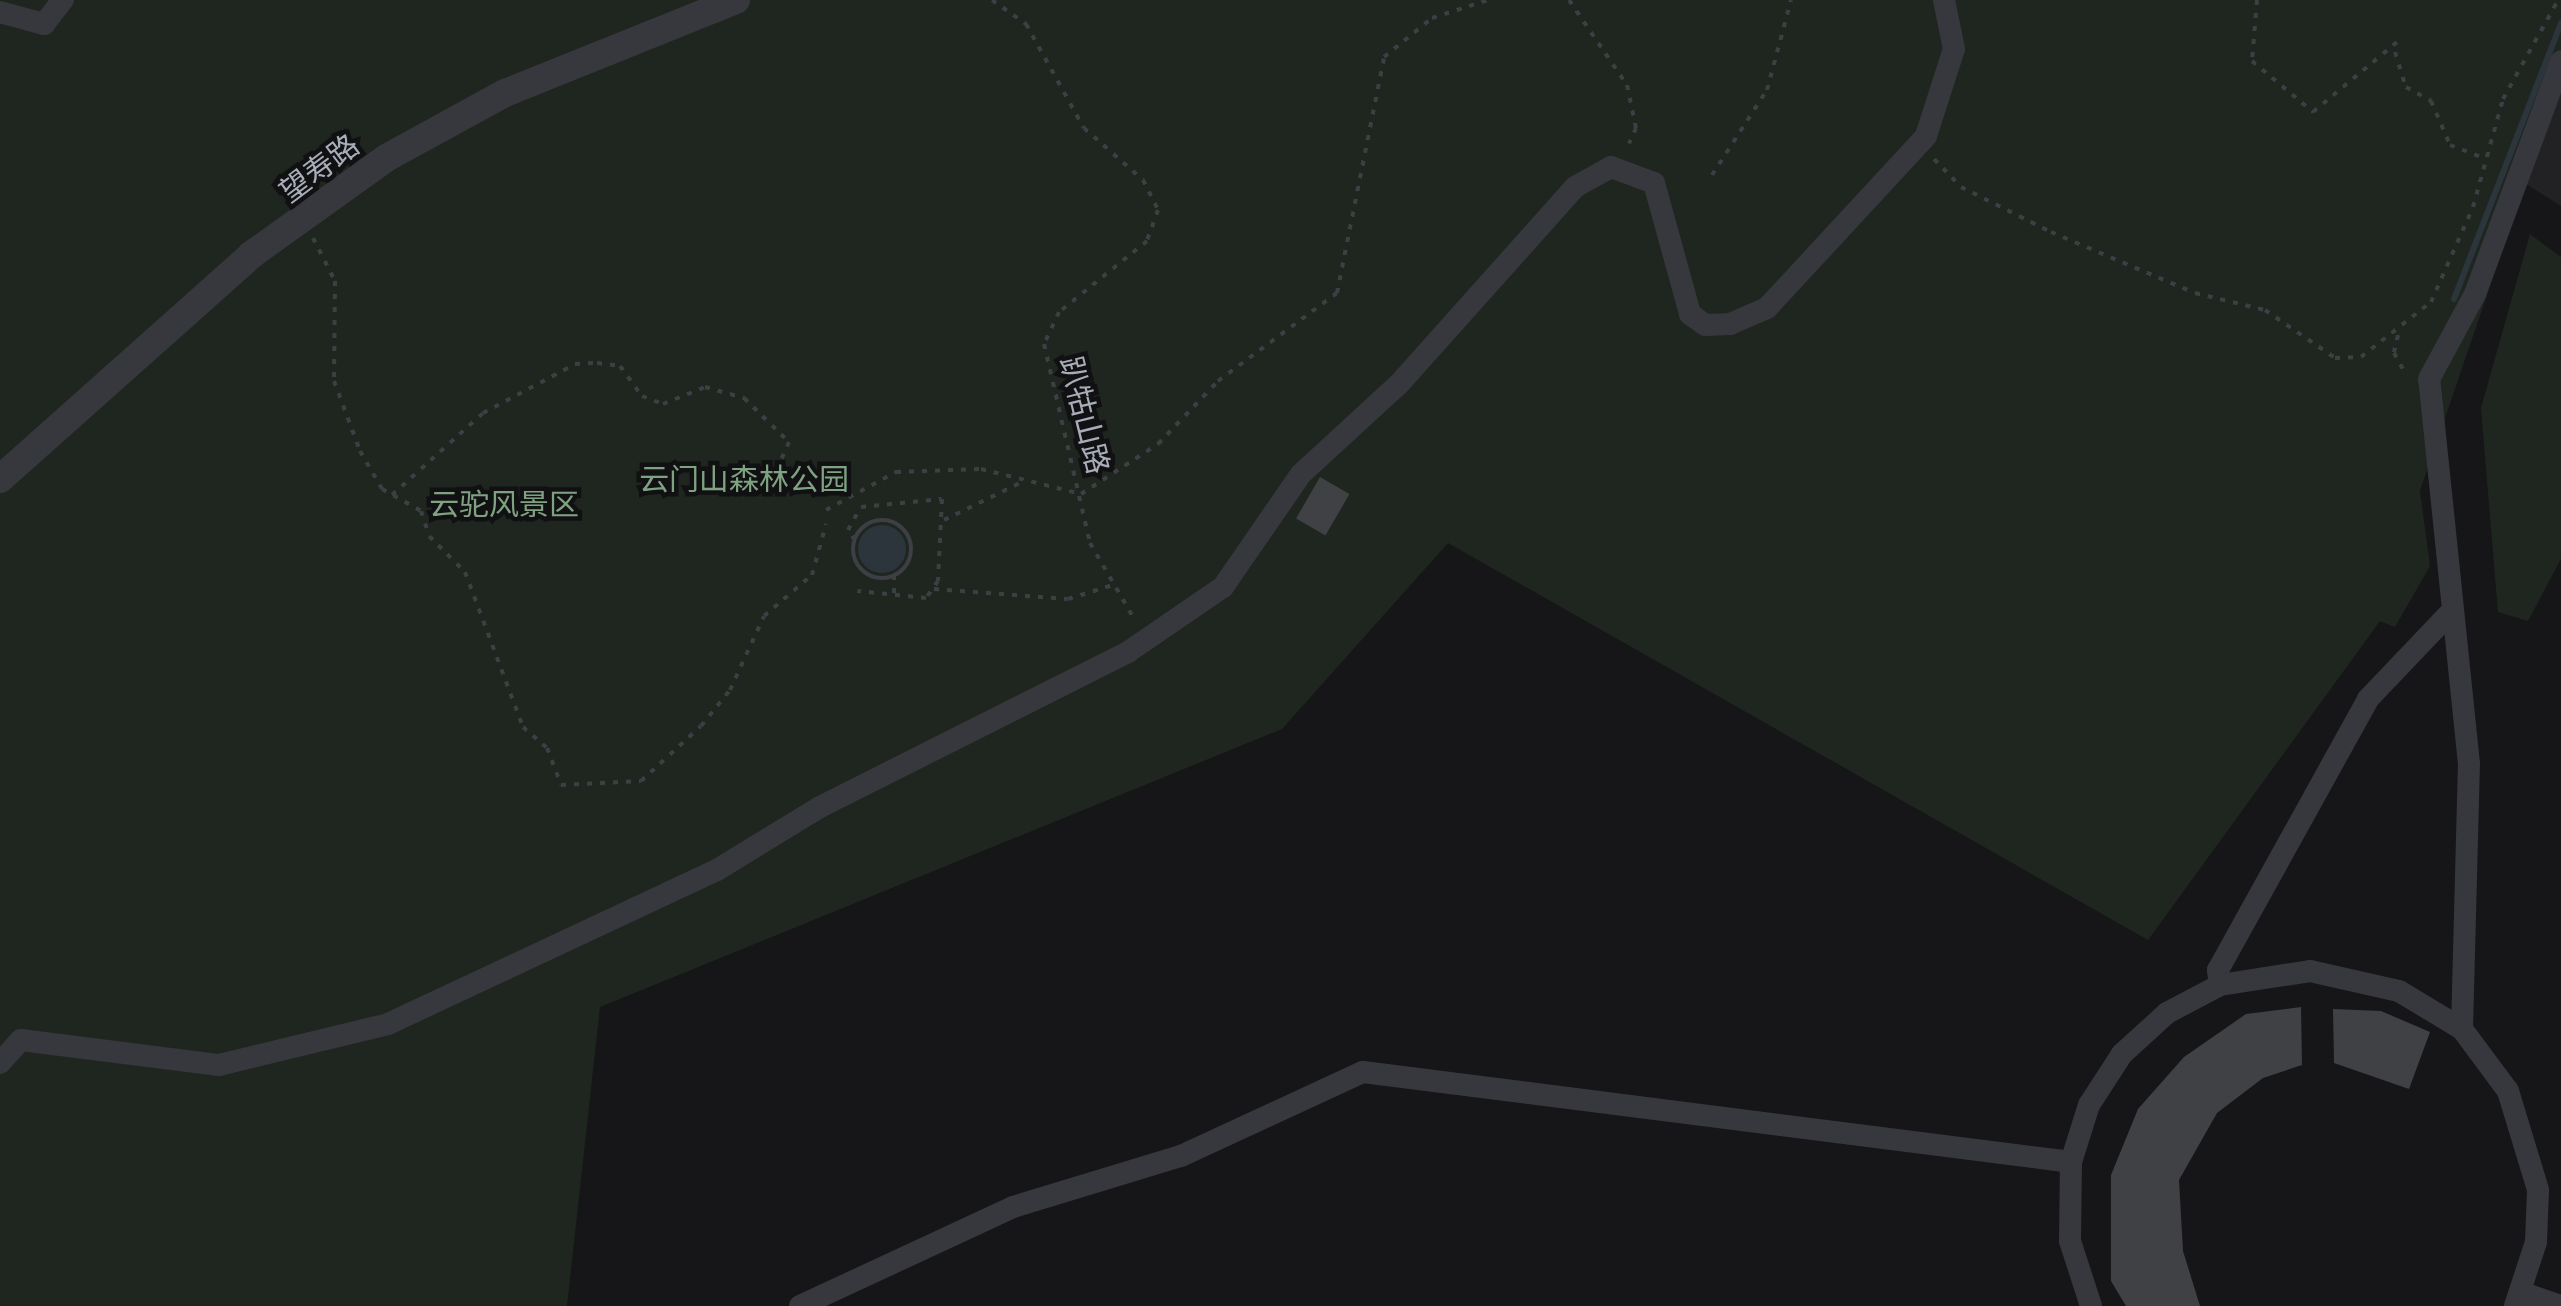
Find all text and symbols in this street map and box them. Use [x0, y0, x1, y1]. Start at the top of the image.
street label: 望寿路 [272, 127, 366, 209]
street label: 趴牯山路 [1053, 352, 1117, 478]
park label: 云门山森林公园 [639, 461, 849, 497]
park label: 云驼风景区 [429, 486, 579, 522]

